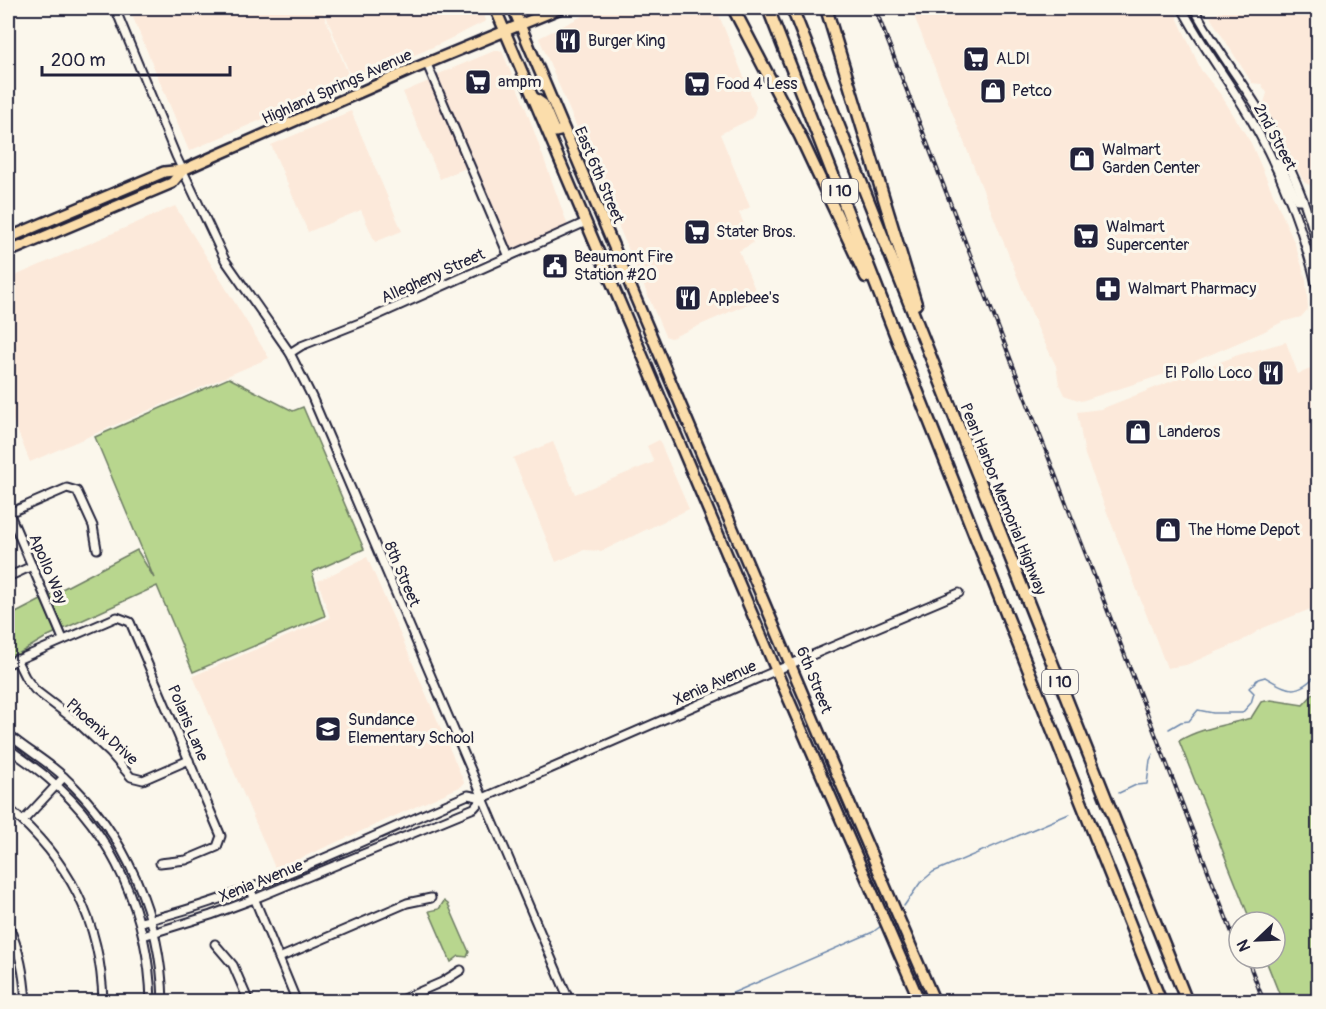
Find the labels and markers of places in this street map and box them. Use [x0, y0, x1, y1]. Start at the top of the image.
restaurant icon: Burger King [553, 26, 583, 56]
place label: Burger King [588, 31, 665, 51]
supermarket icon: ALDI [961, 44, 991, 74]
place label: ALDI [996, 49, 1030, 69]
supermarket icon: ampm [463, 67, 493, 97]
supermarket icon: Food 4 Less [682, 69, 712, 99]
place label: ampm [498, 72, 541, 92]
place label: Food 4 Less [716, 74, 797, 94]
shop icon: Petco [978, 76, 1008, 106]
place label: Petco [1012, 81, 1052, 101]
place label: Walmart Garden Center [1102, 140, 1200, 178]
shop icon: Walmart Garden Center [1067, 144, 1097, 174]
supermarket icon: Stater Bros. [682, 217, 712, 247]
place label: Walmart Supercenter [1106, 217, 1189, 255]
supermarket icon: Walmart Supercenter [1071, 221, 1101, 251]
place label: Stater Bros. [716, 222, 796, 242]
place label: Beaumont Fire Station #20 [574, 247, 673, 285]
public building icon: Beaumont Fire Station #20 [540, 251, 570, 281]
pharmacy icon: Walmart Pharmacy [1093, 274, 1123, 304]
place label: Walmart Pharmacy [1128, 279, 1256, 299]
restaurant icon: Applebee's [673, 283, 703, 313]
place label: Applebee's [708, 288, 779, 308]
restaurant icon: El Pollo Loco [1256, 358, 1286, 388]
place label: El Pollo Loco [1165, 363, 1252, 383]
shop icon: Landeros [1123, 417, 1153, 447]
place label: Landeros [1158, 422, 1220, 442]
shop icon: The Home Depot [1153, 515, 1183, 545]
place label: The Home Depot [1188, 520, 1301, 540]
place label: Sundance Elementary School [348, 710, 474, 748]
school or university icon: Sundance Elementary School [313, 714, 343, 744]

